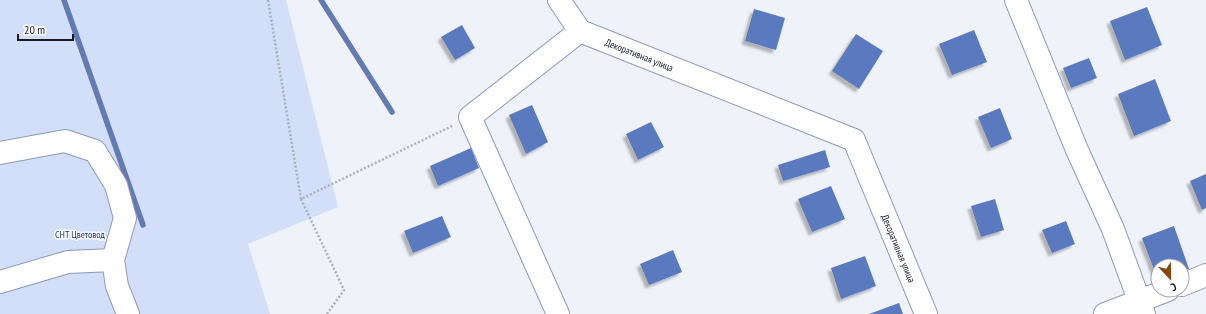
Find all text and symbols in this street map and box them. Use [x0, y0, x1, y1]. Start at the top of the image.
scale bar [18, 16, 73, 42]
text: 20 m [24, 22, 45, 37]
street label: Декоративная улица [603, 36, 675, 75]
street label: Декоративная улица [878, 213, 918, 284]
park label: СНТ Цветовод [55, 228, 106, 241]
north arrow [1150, 258, 1190, 298]
text: С [1169, 280, 1179, 295]

